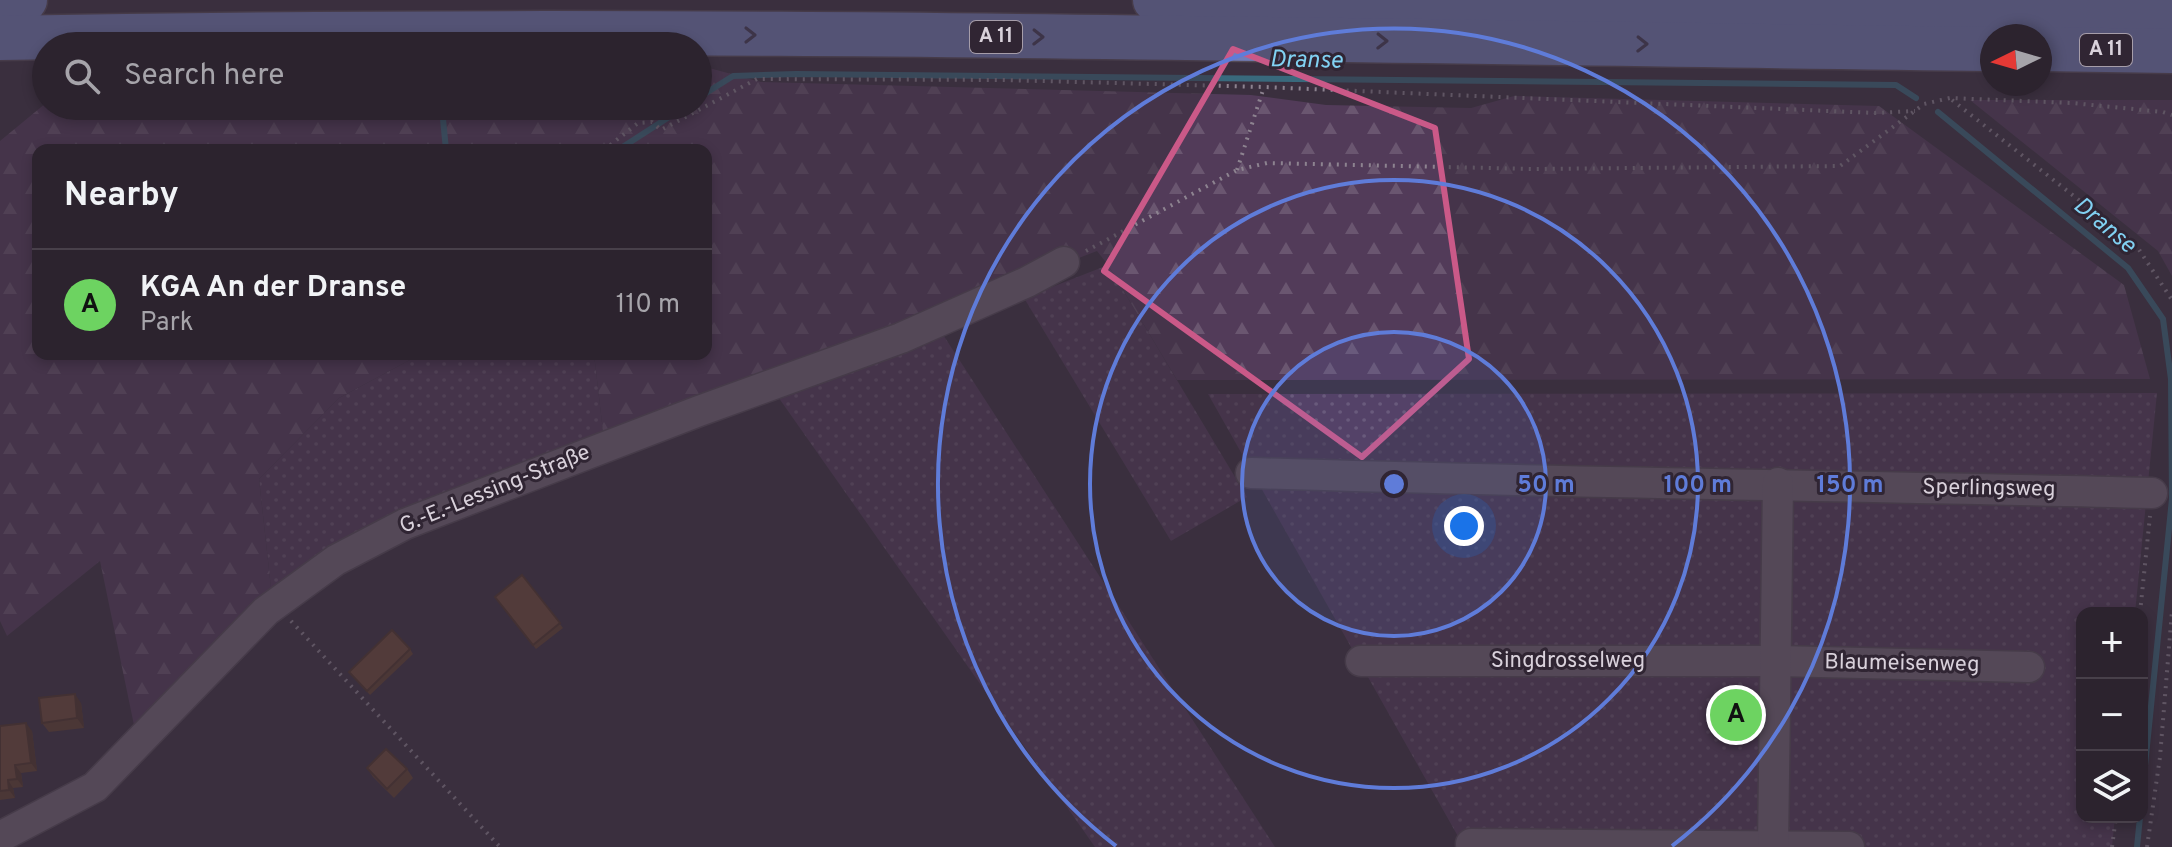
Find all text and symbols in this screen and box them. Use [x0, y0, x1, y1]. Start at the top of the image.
road number: A 11 [970, 21, 1022, 53]
north arrow [1980, 24, 2052, 96]
one-way arrow [744, 26, 757, 44]
one-way arrow [1032, 28, 1045, 46]
search box [32, 32, 712, 120]
one-way arrow [1376, 32, 1389, 50]
road number: A 11 [2080, 34, 2132, 66]
one-way arrow [1636, 36, 1649, 53]
water label: Dranse [1269, 45, 1343, 77]
icon: search [60, 54, 104, 98]
text: Search here [124, 58, 284, 95]
text: Nearby [64, 175, 179, 218]
water label: Dranse [2066, 191, 2142, 261]
text: KGA An der Dranse [140, 270, 406, 307]
text: A [81, 289, 99, 322]
text: 110 m [616, 289, 680, 322]
text: Park [140, 307, 194, 340]
street label: G.-E.-Lessing-Straße [396, 439, 594, 541]
centre of rings [1380, 470, 1408, 498]
text: 50 m [1517, 471, 1575, 501]
text: 100 m [1664, 471, 1732, 501]
text: 150 m [1816, 471, 1884, 501]
street label: Sperlingsweg [1922, 474, 2056, 504]
your location [1444, 506, 1484, 546]
map controls [2076, 607, 2148, 823]
button: + [2076, 607, 2148, 679]
street label: Singdrosselweg [1491, 648, 1645, 675]
street label: Blaumeisenweg [1824, 649, 1980, 679]
button: − [2076, 679, 2148, 751]
pin: A [1710, 685, 1762, 745]
button: layers [2076, 751, 2148, 823]

